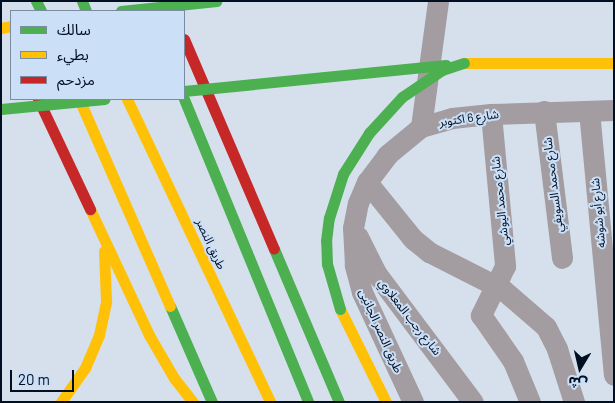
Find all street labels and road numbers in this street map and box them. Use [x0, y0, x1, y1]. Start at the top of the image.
street label: شارع 6 اكتوبر [438, 107, 500, 129]
street label: شارع محمد السويفي [540, 137, 566, 233]
street label: شارع محمد اليوشي [488, 156, 512, 246]
street label: شارع أبو شوشه [588, 177, 608, 249]
street label: طريق النصر [193, 216, 229, 272]
street label: شارع رجب المعلاوي [376, 276, 444, 358]
street label: طريق النصر الجانيى [356, 287, 406, 375]

